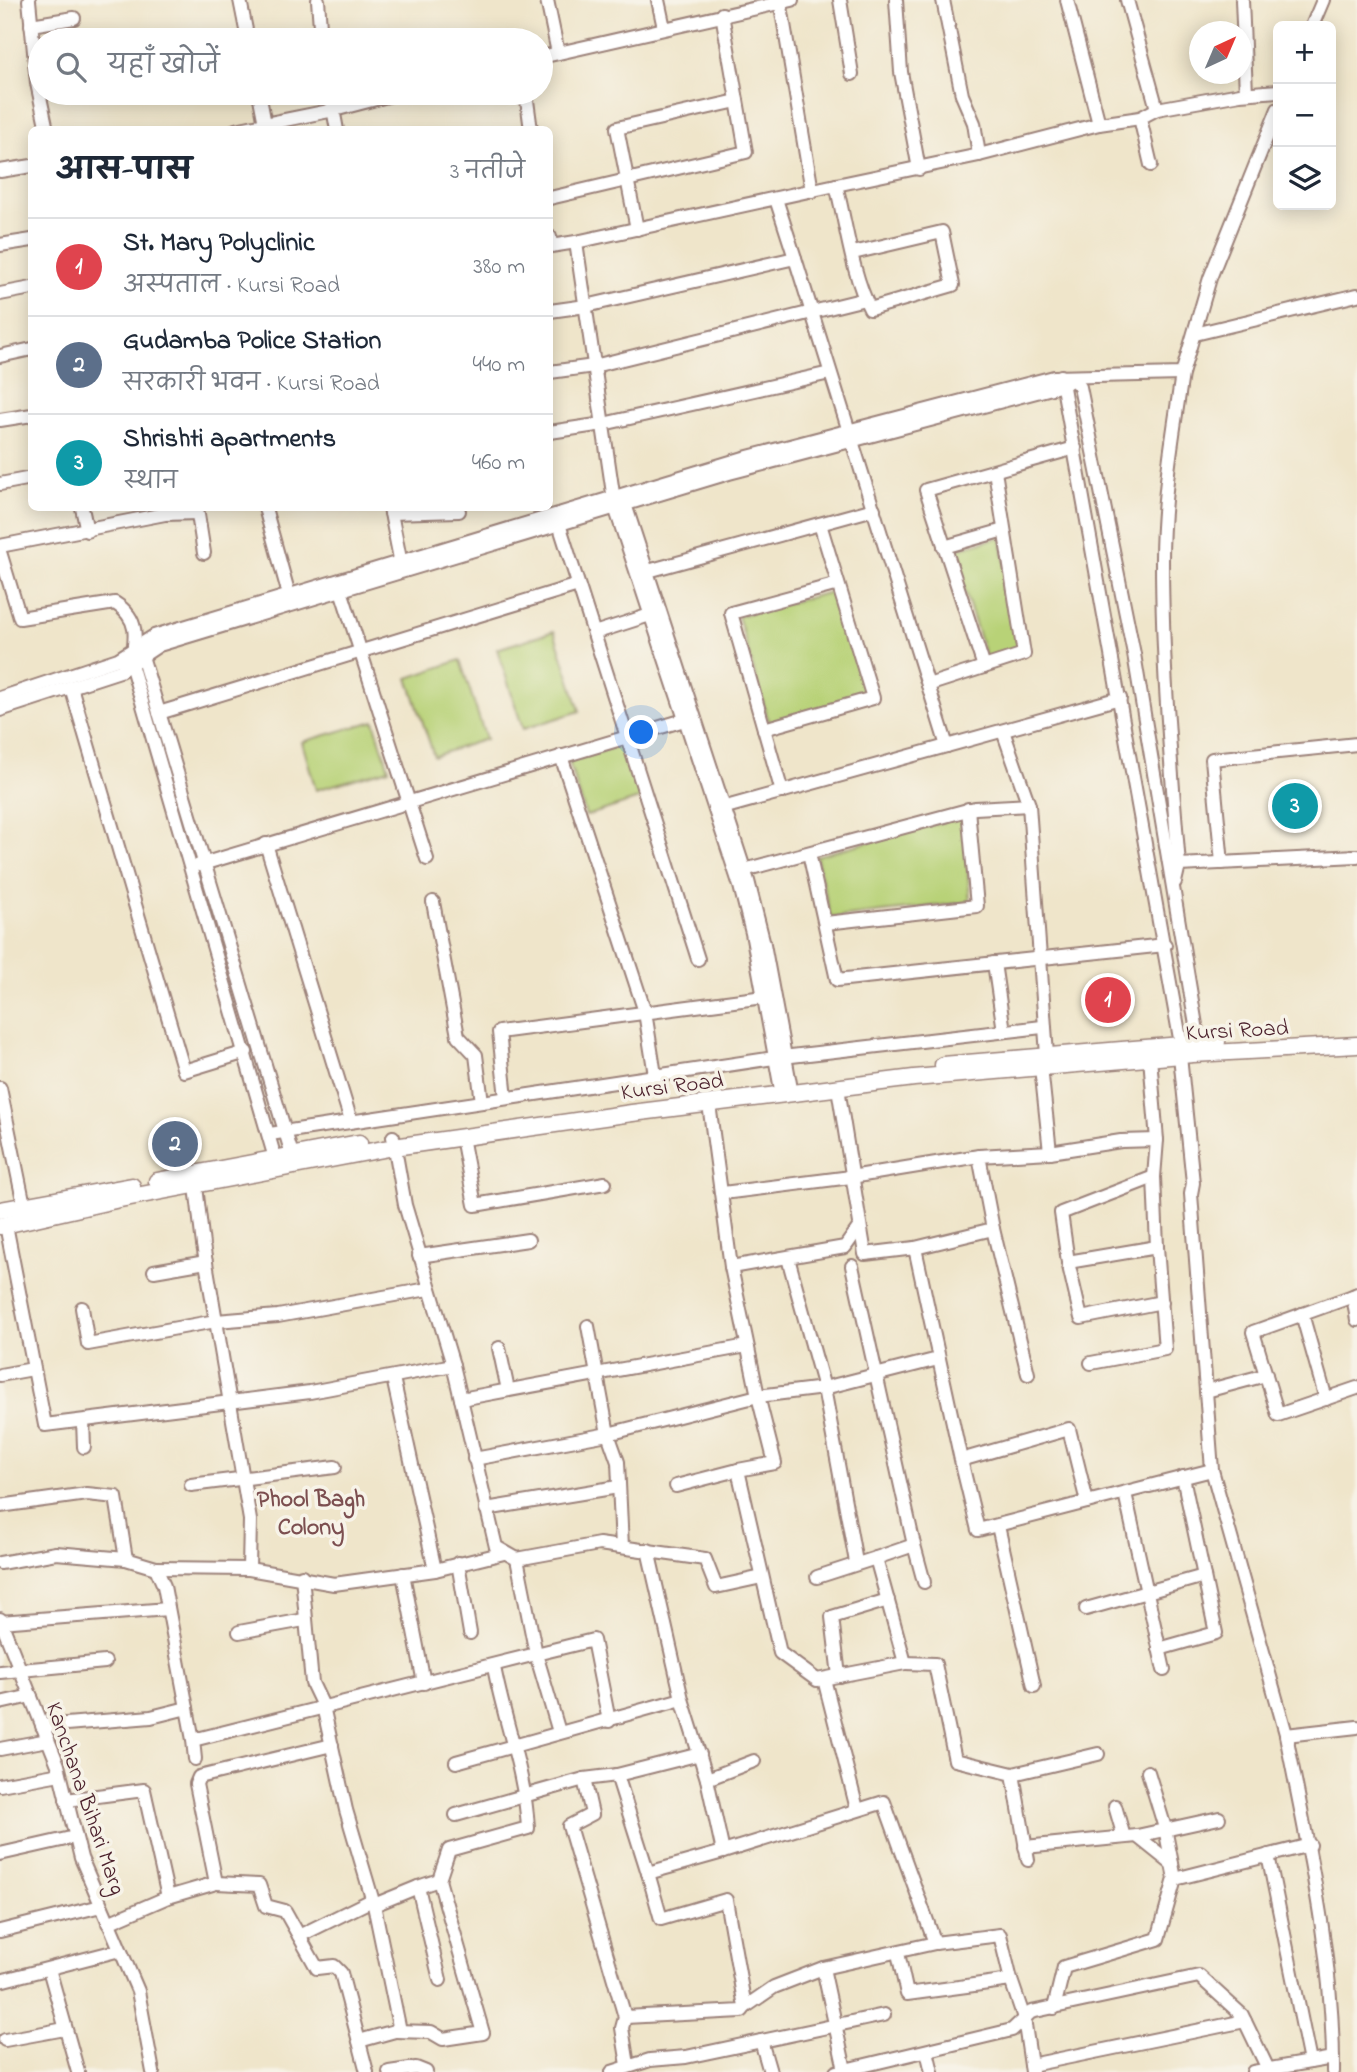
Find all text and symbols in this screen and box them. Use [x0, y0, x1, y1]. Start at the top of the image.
north arrow [1189, 21, 1252, 84]
map controls [1273, 21, 1336, 210]
button: + [1273, 21, 1336, 84]
search box [28, 28, 553, 105]
icon: search [52, 48, 90, 86]
text: यहाँ खोजें [108, 48, 220, 86]
button: − [1273, 84, 1336, 147]
button: layers [1273, 147, 1336, 210]
text: आस-पास [56, 150, 192, 194]
text: 3 नतीजे [450, 156, 525, 189]
text: St. Mary Polyclinic [123, 225, 315, 263]
text: 1 [75, 251, 83, 284]
text: 380 m [473, 251, 525, 284]
text: अस्पताल · Kursi Road [123, 270, 340, 303]
text: Gudamba Police Station [123, 323, 381, 361]
text: 2 [73, 349, 85, 382]
text: 440 m [473, 349, 525, 382]
text: सरकारी भवन · Kursi Road [123, 368, 380, 401]
text: Shrishti apartments [123, 421, 336, 459]
text: 3 [74, 447, 84, 480]
text: 460 m [472, 447, 525, 480]
text: स्थान [123, 466, 178, 499]
your location [624, 715, 658, 749]
pin: 3 [1272, 780, 1318, 832]
pin: 1 [1085, 974, 1131, 1026]
street label: Kursi Road [1185, 1012, 1289, 1051]
street label: Kursi Road [619, 1065, 725, 1110]
pin: 2 [152, 1118, 198, 1170]
district label: Phool Bagh Colony [257, 1483, 365, 1547]
street label: Kanchana Bihari Marg [35, 1698, 133, 1900]

